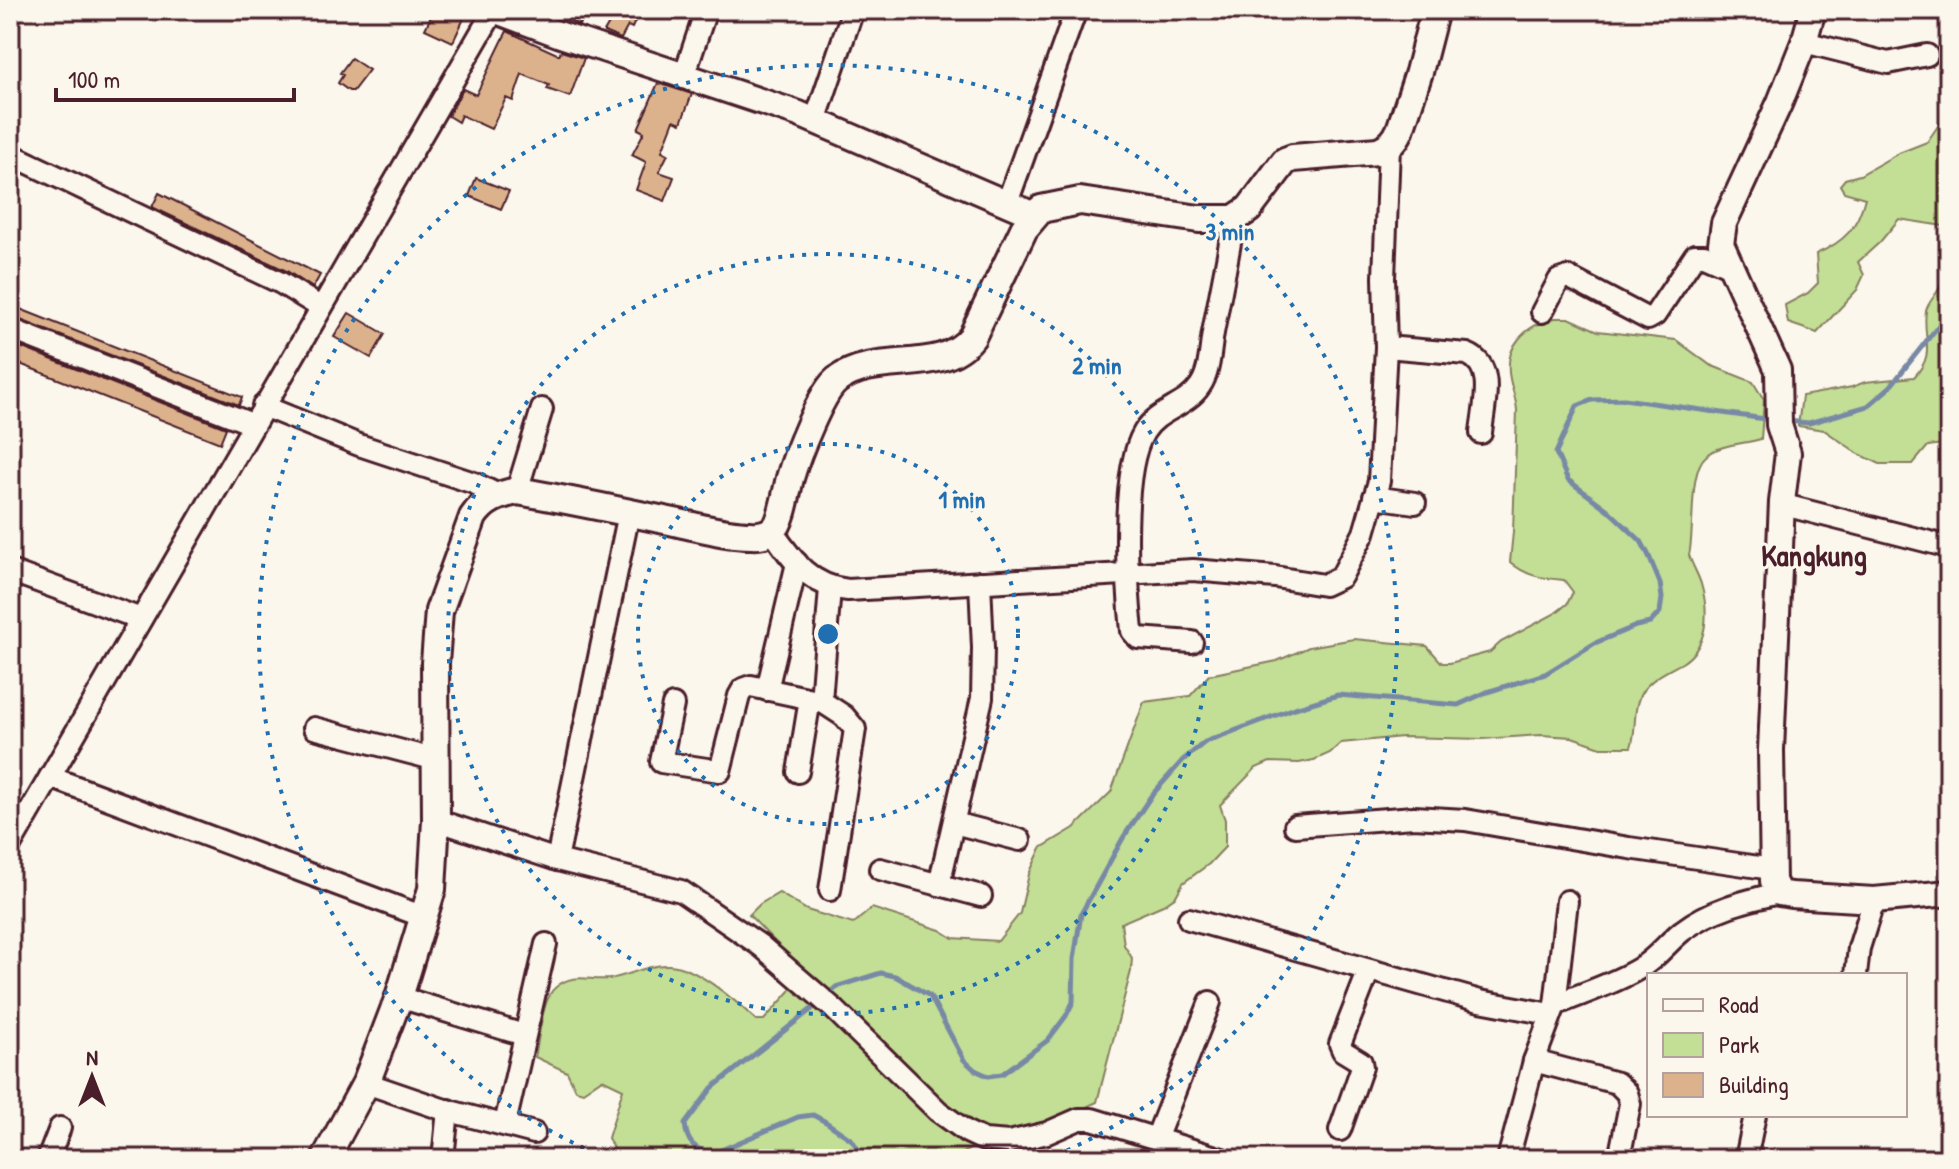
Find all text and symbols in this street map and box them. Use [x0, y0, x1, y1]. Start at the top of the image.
scale bar [56, 52, 294, 102]
text: 100 m [68, 63, 120, 95]
text: 3 min [1206, 215, 1255, 247]
text: 2 min [1072, 349, 1122, 381]
text: 1 min [939, 483, 986, 515]
district label: Kangkung [1761, 535, 1867, 576]
centre of rings [814, 620, 842, 648]
legend [1647, 973, 1907, 1117]
text: Road [1719, 988, 1758, 1020]
text: Park [1719, 1028, 1759, 1060]
north arrow [52, 1037, 132, 1117]
text: N [86, 1042, 98, 1072]
text: Building [1719, 1068, 1789, 1100]

